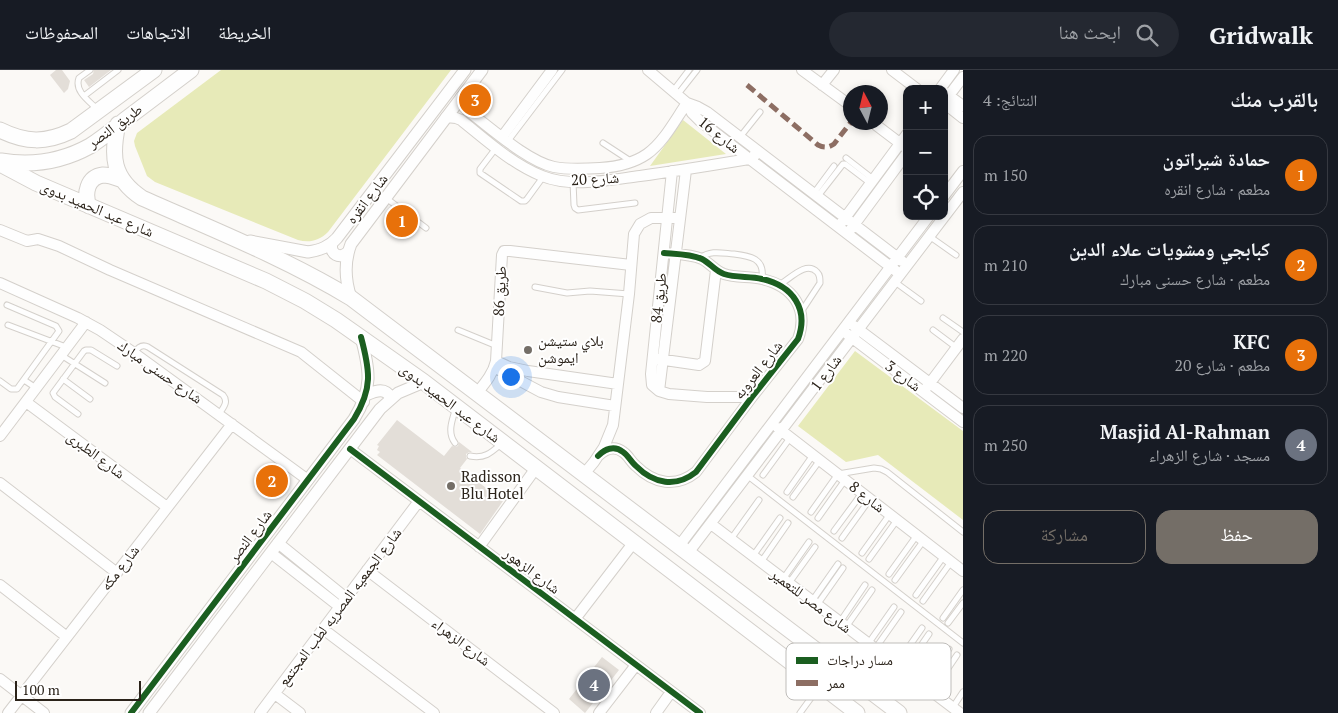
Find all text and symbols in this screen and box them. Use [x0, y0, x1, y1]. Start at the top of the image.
search box [829, 12, 1179, 57]
text: ابحث هنا [1059, 19, 1121, 44]
text: Gridwalk [1209, 19, 1313, 51]
text: المحفوظات [25, 20, 98, 44]
text: الاتجاهات [126, 20, 190, 44]
text: الخريطة [218, 20, 271, 44]
icon: search [1133, 21, 1161, 49]
pin: 3 [459, 81, 491, 119]
north arrow [843, 85, 888, 130]
map controls [903, 85, 948, 220]
button: + [903, 85, 948, 130]
text: بالقرب منك [1230, 85, 1318, 113]
text: النتائج: 4 [983, 89, 1037, 111]
street label: طريق النصر [82, 98, 147, 153]
street label: شارع 16 [694, 111, 745, 158]
button: − [903, 130, 948, 175]
text: حمادة شيراتون [1163, 146, 1270, 171]
text: 150 m [984, 164, 1027, 186]
text: 1 [1296, 164, 1306, 186]
street label: شارع 20 [570, 167, 620, 190]
street label: شارع انقره [341, 169, 392, 228]
street label: شارع عبد الحميد بدوى [37, 175, 157, 242]
button: locate [903, 175, 948, 220]
text: مطعم · شارع انقره [1164, 178, 1270, 200]
pin: 1 [386, 202, 418, 240]
text: كبابجي ومشويات علاء الدين [1069, 236, 1270, 261]
text: 210 m [984, 254, 1027, 276]
text: 2 [1296, 254, 1306, 276]
street label: طريق 86 [488, 265, 511, 317]
text: مطعم · شارع حسنى مبارك [1120, 268, 1270, 290]
street label: طريق 84 [645, 272, 672, 324]
text: KFC [1233, 329, 1270, 354]
place label: بلاي ستيشن ايموشن [538, 330, 604, 368]
street label: شارع حسنى مبارك [114, 335, 207, 409]
street label: شارع العروبه [728, 336, 787, 403]
marker: بلاي ستيشن ايموشن [522, 344, 534, 356]
text: 220 m [984, 344, 1027, 366]
text: 3 [1296, 344, 1306, 366]
street label: شارع 1 [805, 350, 846, 395]
text: مطعم · شارع 20 [1175, 354, 1270, 376]
street label: شارع 3 [881, 355, 926, 396]
street label: شارع عبد الحميد بدوى [395, 358, 505, 448]
your location [498, 364, 524, 390]
text: Masjid Al-Rahman [1100, 419, 1270, 444]
street label: شارع الطبرى [63, 426, 130, 484]
text: 250 m [984, 434, 1027, 456]
text: 4 [1296, 434, 1306, 456]
text: مسجد · شارع الزهراء [1149, 444, 1270, 466]
pin: 2 [256, 462, 288, 500]
place label: Radisson Blu Hotel [461, 466, 524, 503]
street label: شارع 8 [845, 476, 890, 517]
marker: Radisson Blu Hotel [445, 480, 457, 492]
street label: شارع النصر [222, 505, 276, 567]
button: مشاركة [983, 510, 1146, 564]
button: حفظ [1156, 510, 1318, 564]
street label: شارع الجمعيه المصريه لطب المجتمع [273, 523, 406, 690]
street label: شارع مكه [95, 540, 144, 595]
street label: شارع الزهور [499, 542, 565, 599]
street label: شارع مصر للتعمير [766, 563, 856, 638]
street label: شارع الزهراء [428, 613, 495, 671]
legend [786, 643, 951, 700]
text: مسار دراجات [827, 650, 893, 669]
pin: 4 [578, 666, 610, 704]
text: ممر [826, 673, 845, 692]
scale bar [15, 678, 141, 701]
text: 100 m [22, 680, 60, 699]

